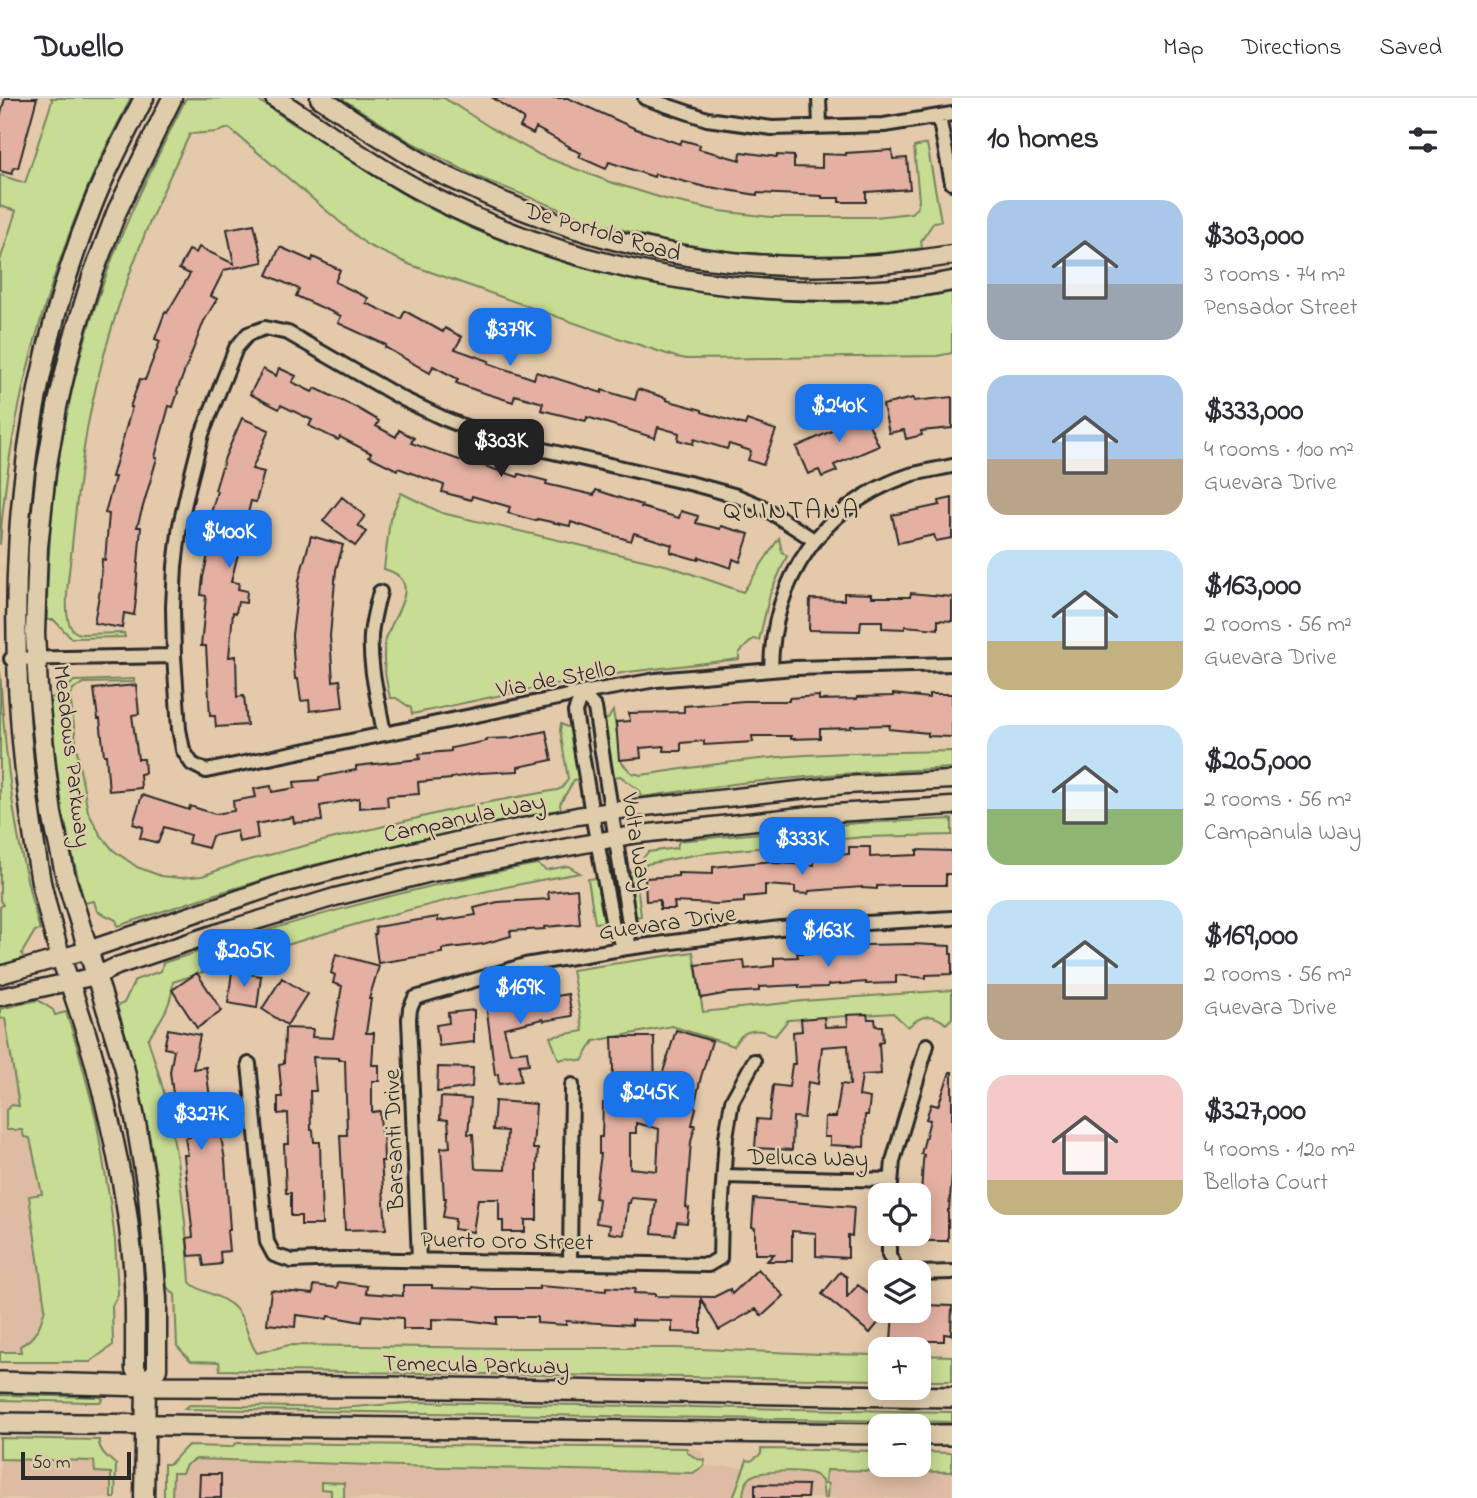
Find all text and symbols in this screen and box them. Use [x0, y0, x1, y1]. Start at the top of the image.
text: Dwello [35, 24, 124, 72]
text: Map [1163, 31, 1204, 66]
text: Directions [1242, 31, 1341, 66]
text: Saved [1379, 31, 1442, 66]
text: 10 homes [987, 118, 1099, 162]
icon: filters [1404, 121, 1442, 159]
street label: De Portola Road [519, 194, 685, 273]
text: $303,000 [1204, 215, 1304, 259]
icon: home [1043, 228, 1127, 312]
text: 3 rooms · 74 m² [1204, 259, 1346, 292]
text: Pensador Street [1204, 292, 1357, 325]
pin: $379K [461, 308, 559, 368]
text: $379K [485, 314, 535, 347]
pin: $240K [790, 384, 888, 444]
text: $240K [811, 390, 867, 423]
text: $333,000 [1204, 390, 1303, 434]
icon: home [1043, 403, 1127, 487]
pin: $303K [452, 420, 550, 479]
text: $303K [474, 425, 528, 458]
text: 4 rooms · 100 m² [1204, 434, 1354, 467]
text: Guevara Drive [1204, 467, 1336, 500]
district label: QUINTANA [723, 493, 861, 531]
pin: $400K [180, 510, 278, 570]
text: $400K [202, 516, 256, 549]
text: $163,000 [1204, 565, 1301, 609]
icon: home [1043, 578, 1127, 662]
text: 2 rooms · 56 m² [1204, 609, 1352, 642]
text: Guevara Drive [1204, 642, 1336, 675]
street label: Via de Stello [493, 652, 619, 709]
street label: Meadows Parkway [41, 663, 99, 850]
text: $205,000 [1204, 740, 1311, 784]
icon: home [1043, 753, 1127, 837]
text: 2 rooms · 56 m² [1204, 784, 1352, 817]
street label: Campanula Way [381, 785, 549, 855]
street label: Volta Way [609, 790, 661, 894]
text: Campanula Way [1204, 817, 1361, 850]
pin: $333K [753, 818, 851, 877]
text: $333K [775, 823, 829, 856]
street label: Guevara Drive [596, 897, 738, 951]
pin: $163K [779, 910, 877, 969]
text: $163K [802, 915, 854, 948]
text: $169,000 [1204, 915, 1298, 959]
icon: home [1043, 928, 1127, 1012]
pin: $205K [195, 930, 293, 989]
text: $205K [214, 935, 274, 968]
text: 2 rooms · 56 m² [1204, 959, 1352, 992]
pin: $169K [471, 967, 569, 1026]
text: $169K [495, 972, 545, 1005]
text: Guevara Drive [1204, 992, 1336, 1025]
street label: Barsanti Drive [376, 1068, 416, 1213]
pin: $245K [600, 1072, 698, 1131]
text: $245K [619, 1077, 679, 1110]
text: $327,000 [1204, 1090, 1306, 1134]
pin: $327K [152, 1093, 250, 1152]
text: $327K [173, 1098, 229, 1131]
icon: home [1043, 1103, 1127, 1187]
text: 4 rooms · 120 m² [1204, 1134, 1355, 1167]
street label: Deluca Way [746, 1141, 869, 1179]
text: Bellota Court [1204, 1167, 1328, 1200]
map controls [868, 1183, 931, 1477]
button: locate [868, 1183, 931, 1246]
street label: Puerto Oro Street [420, 1223, 594, 1262]
button: layers [868, 1260, 931, 1323]
button: + [868, 1337, 931, 1400]
street label: Temecula Parkway [382, 1347, 570, 1387]
button: − [868, 1414, 931, 1477]
scale bar [21, 1449, 131, 1481]
text: 50 m [32, 1450, 71, 1477]

